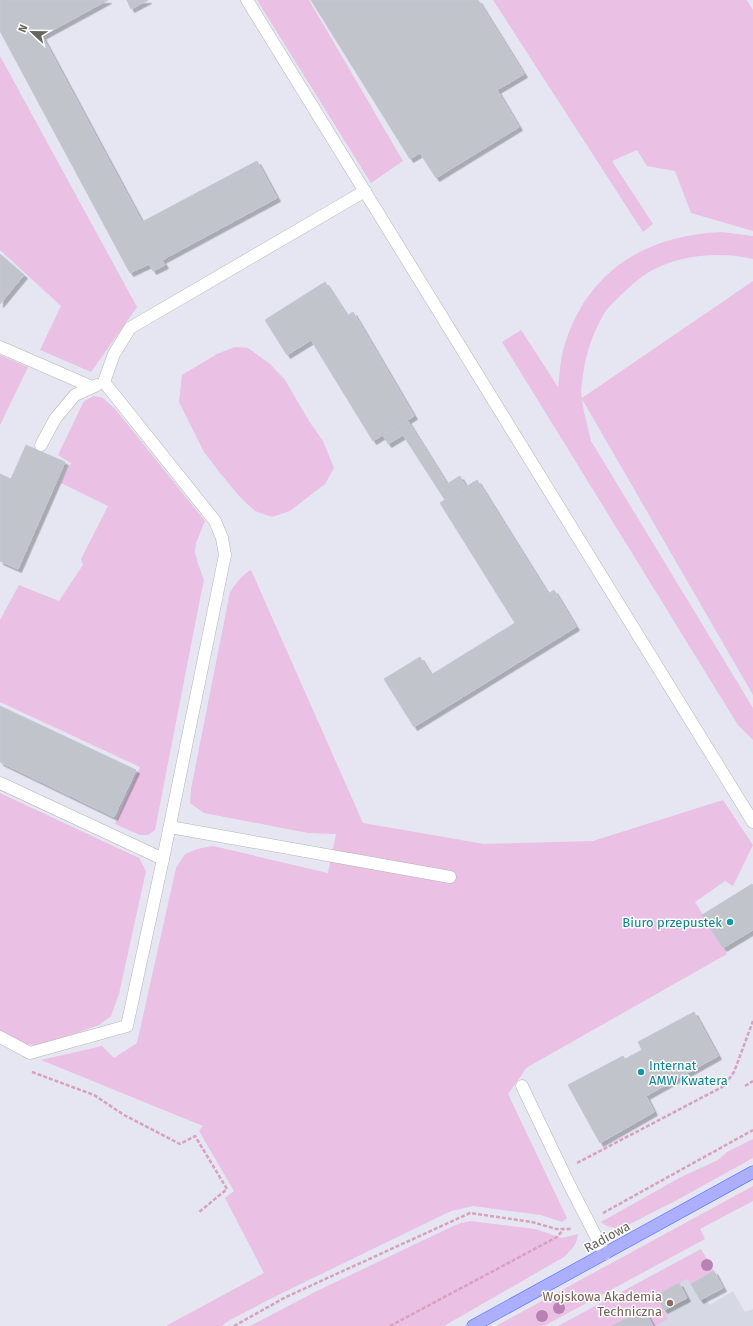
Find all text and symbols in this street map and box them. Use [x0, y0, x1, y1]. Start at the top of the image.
north arrow [12, 12, 52, 52]
text: N [16, 23, 31, 34]
place label: Biuro przepustek [622, 915, 722, 930]
marker: Biuro przepustek [725, 917, 735, 927]
place label: Internat AMW Kwatera [649, 1058, 728, 1088]
marker: Internat AMW Kwatera [636, 1067, 646, 1077]
street label: Radiowa [581, 1218, 633, 1256]
place label: Wojskowa Akademia Techniczna [543, 1289, 662, 1319]
marker: Wojskowa Akademia Techniczna [665, 1298, 675, 1308]

